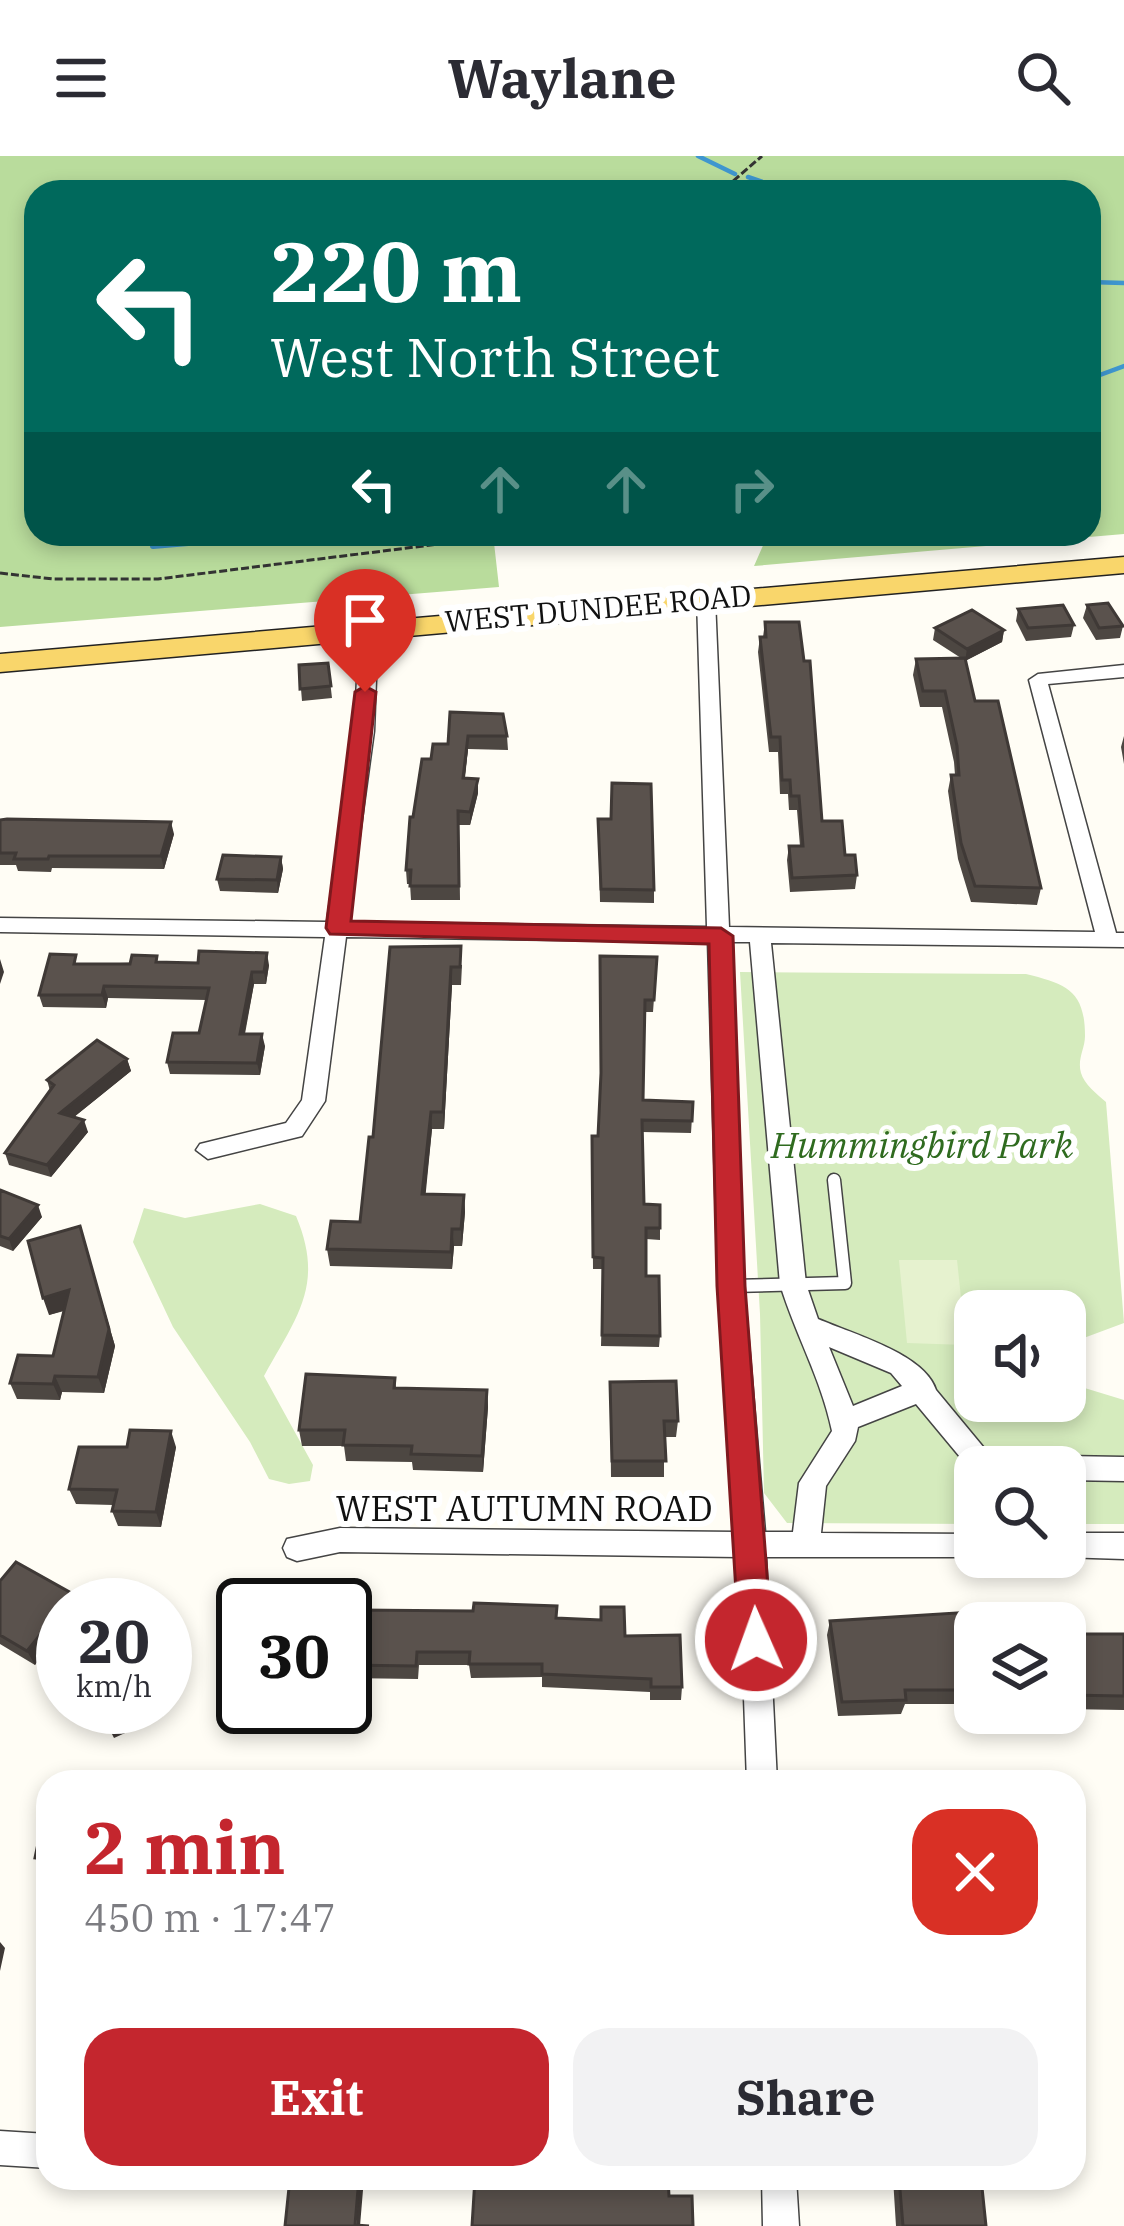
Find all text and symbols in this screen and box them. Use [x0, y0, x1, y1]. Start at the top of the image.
text: Waylane [448, 43, 676, 113]
icon: menu [48, 45, 114, 111]
icon: search [1010, 45, 1076, 111]
text: 220 m [270, 216, 522, 325]
icon: left [72, 228, 228, 384]
text: West North Street [270, 322, 720, 392]
icon: left [341, 456, 407, 522]
icon: ahead [467, 456, 533, 522]
icon: ahead [593, 456, 659, 522]
icon: right [719, 456, 785, 522]
pin [314, 569, 416, 692]
street label: WEST DUNDEE ROAD [443, 575, 753, 640]
icon: arrive [332, 587, 398, 653]
park label: Hummingbird Park [770, 1121, 1074, 1168]
map controls [954, 1290, 1086, 1734]
button: sound [954, 1290, 1086, 1422]
button: search [954, 1446, 1086, 1578]
street label: WEST AUTUMN ROAD [335, 1484, 713, 1531]
position arrow [693, 1577, 819, 1703]
speed limit sign: 30 [216, 1578, 372, 1734]
text: 20 [78, 1601, 150, 1680]
button: layers [954, 1602, 1086, 1734]
text: km/h [76, 1666, 152, 1705]
text: 2 min [84, 1800, 286, 1894]
button: close [912, 1809, 1038, 1935]
text: 450 m · 17:47 [84, 1892, 336, 1943]
button: Exit [84, 2028, 549, 2166]
button: Share [573, 2028, 1038, 2166]

